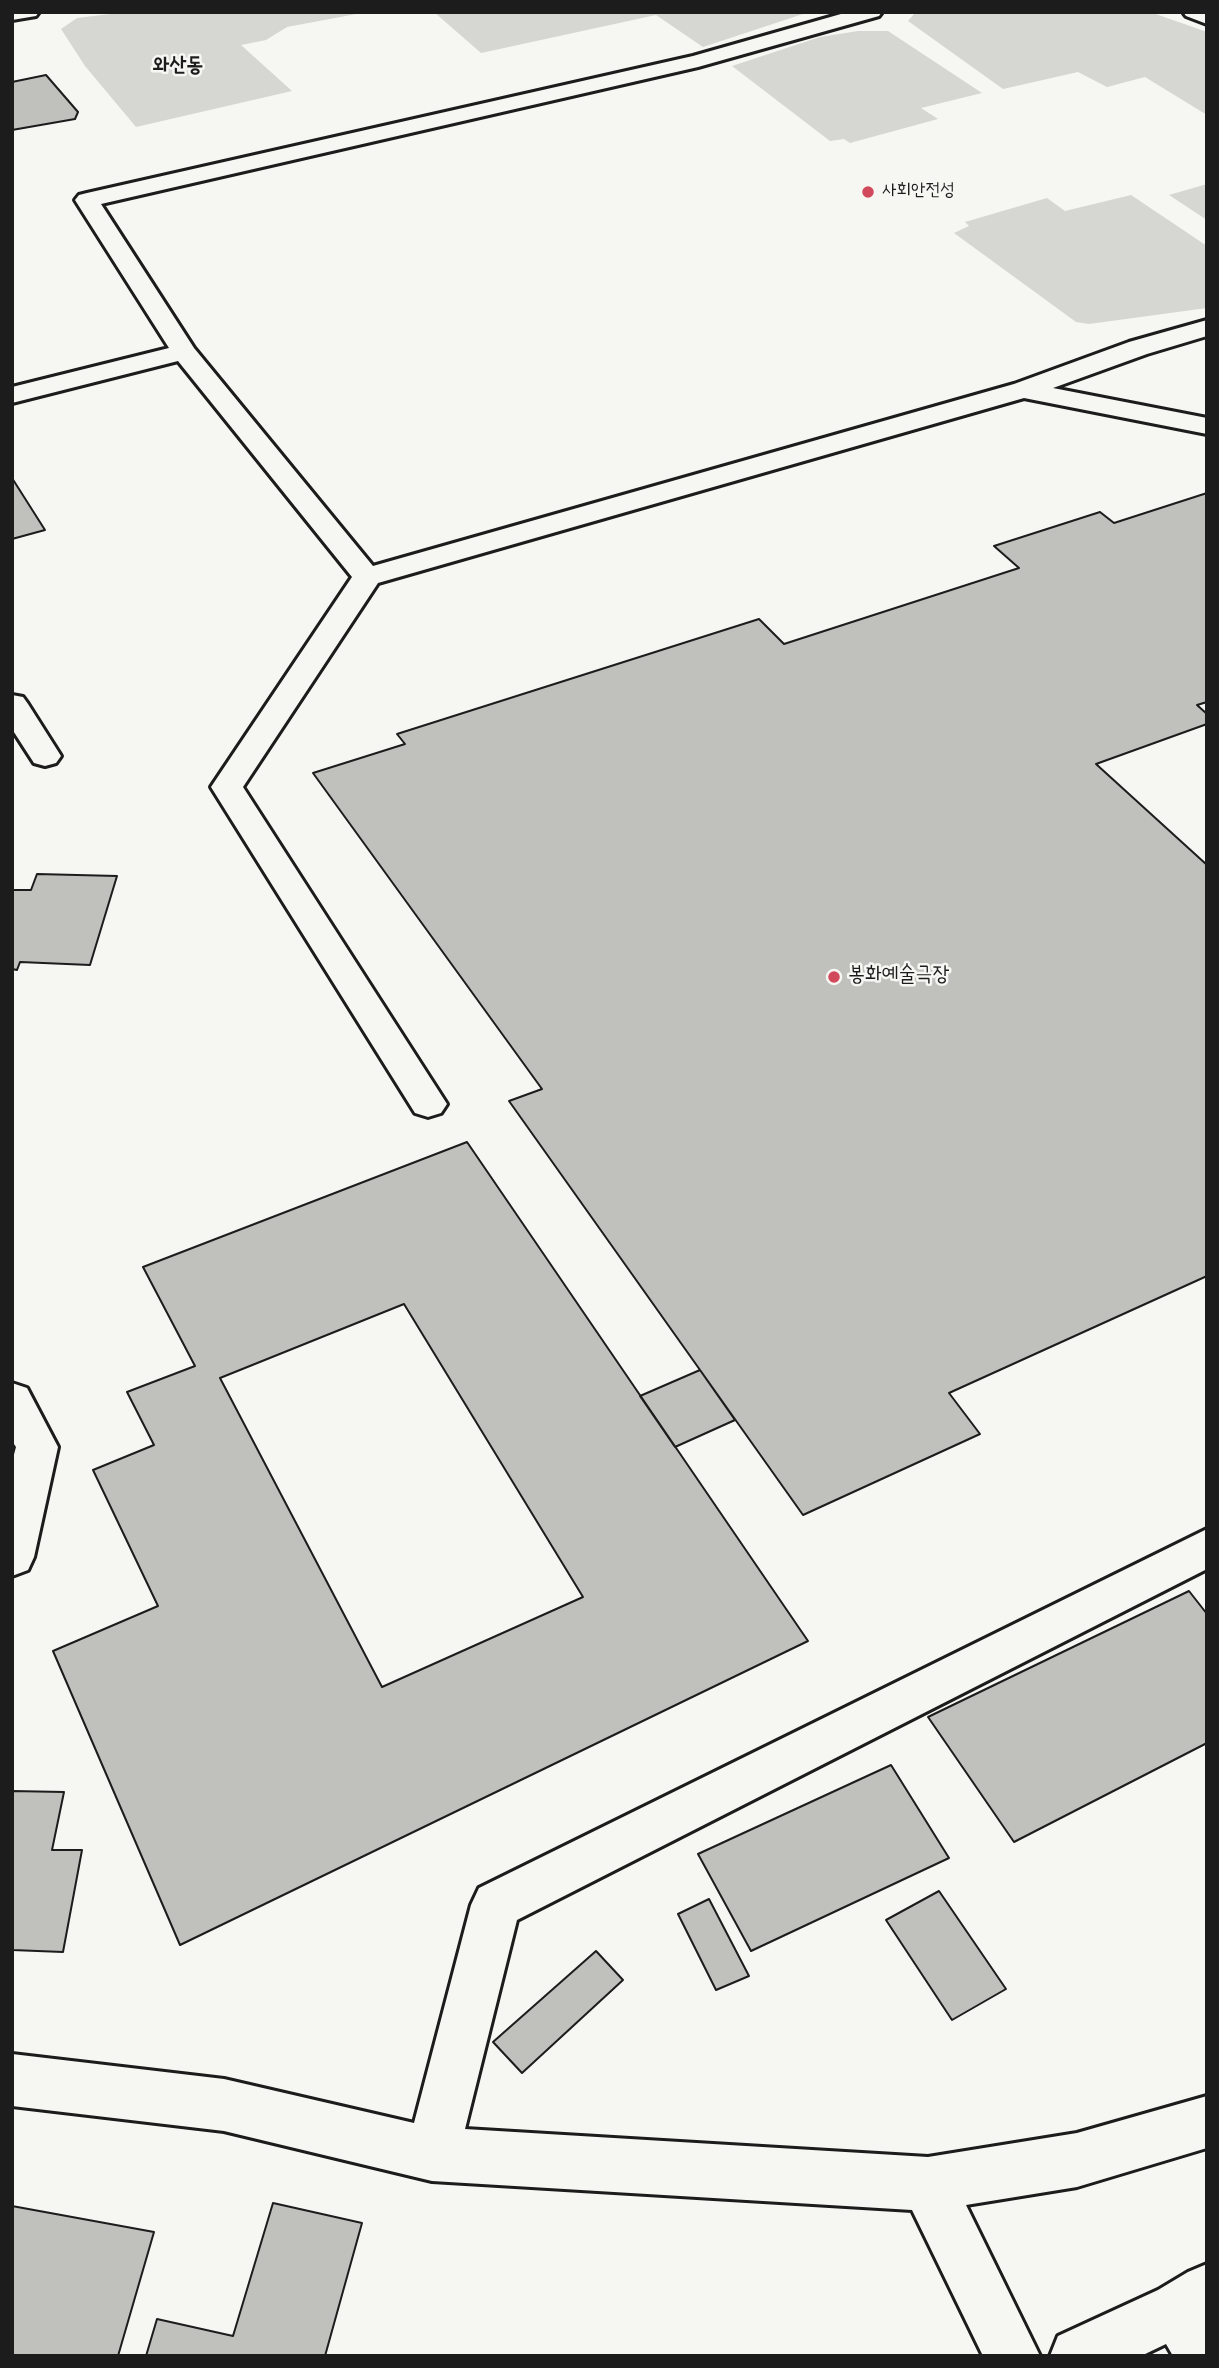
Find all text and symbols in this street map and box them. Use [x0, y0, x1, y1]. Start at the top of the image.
district label: 와산동 [153, 55, 203, 81]
place label: 사회안전성 [882, 181, 954, 203]
marker: 사회안전성 [860, 184, 876, 200]
place label: 봉화예술극장 [848, 964, 949, 990]
marker: 봉화예술극장 [826, 969, 842, 985]

